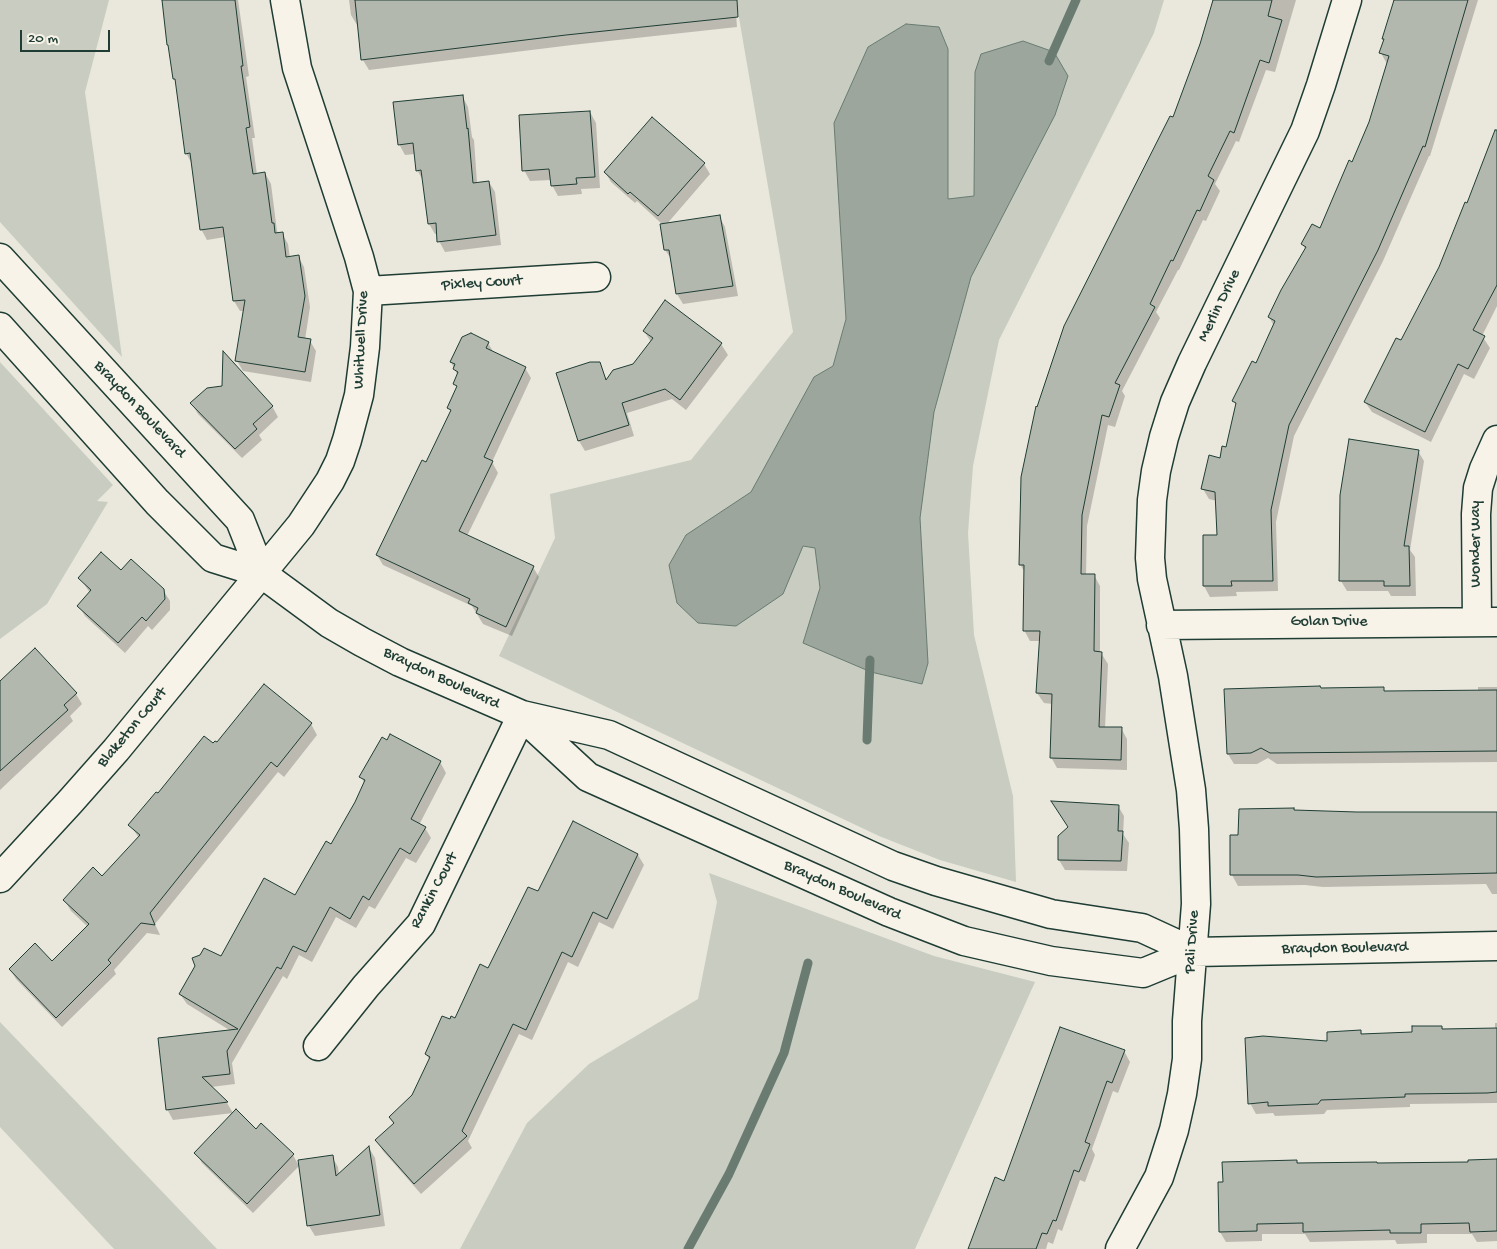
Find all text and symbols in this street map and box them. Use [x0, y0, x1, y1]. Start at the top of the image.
scale bar [22, 20, 112, 52]
text: 20 m [28, 30, 58, 48]
street label: Merlin Drive [1194, 267, 1246, 345]
street label: Pixley Court [441, 272, 523, 296]
street label: Whitwell Drive [350, 290, 374, 390]
street label: Braydon Boulevard [89, 357, 189, 463]
street label: Wonder Way [1467, 501, 1487, 587]
street label: Golan Drive [1290, 613, 1368, 633]
street label: Braydon Boulevard [380, 644, 502, 714]
street label: Blaketon Court [94, 684, 172, 772]
street label: Rankin Court [407, 850, 463, 932]
street label: Braydon Boulevard [780, 857, 904, 925]
street label: Pali Drive [1181, 910, 1205, 974]
street label: Braydon Boulevard [1282, 938, 1408, 960]

